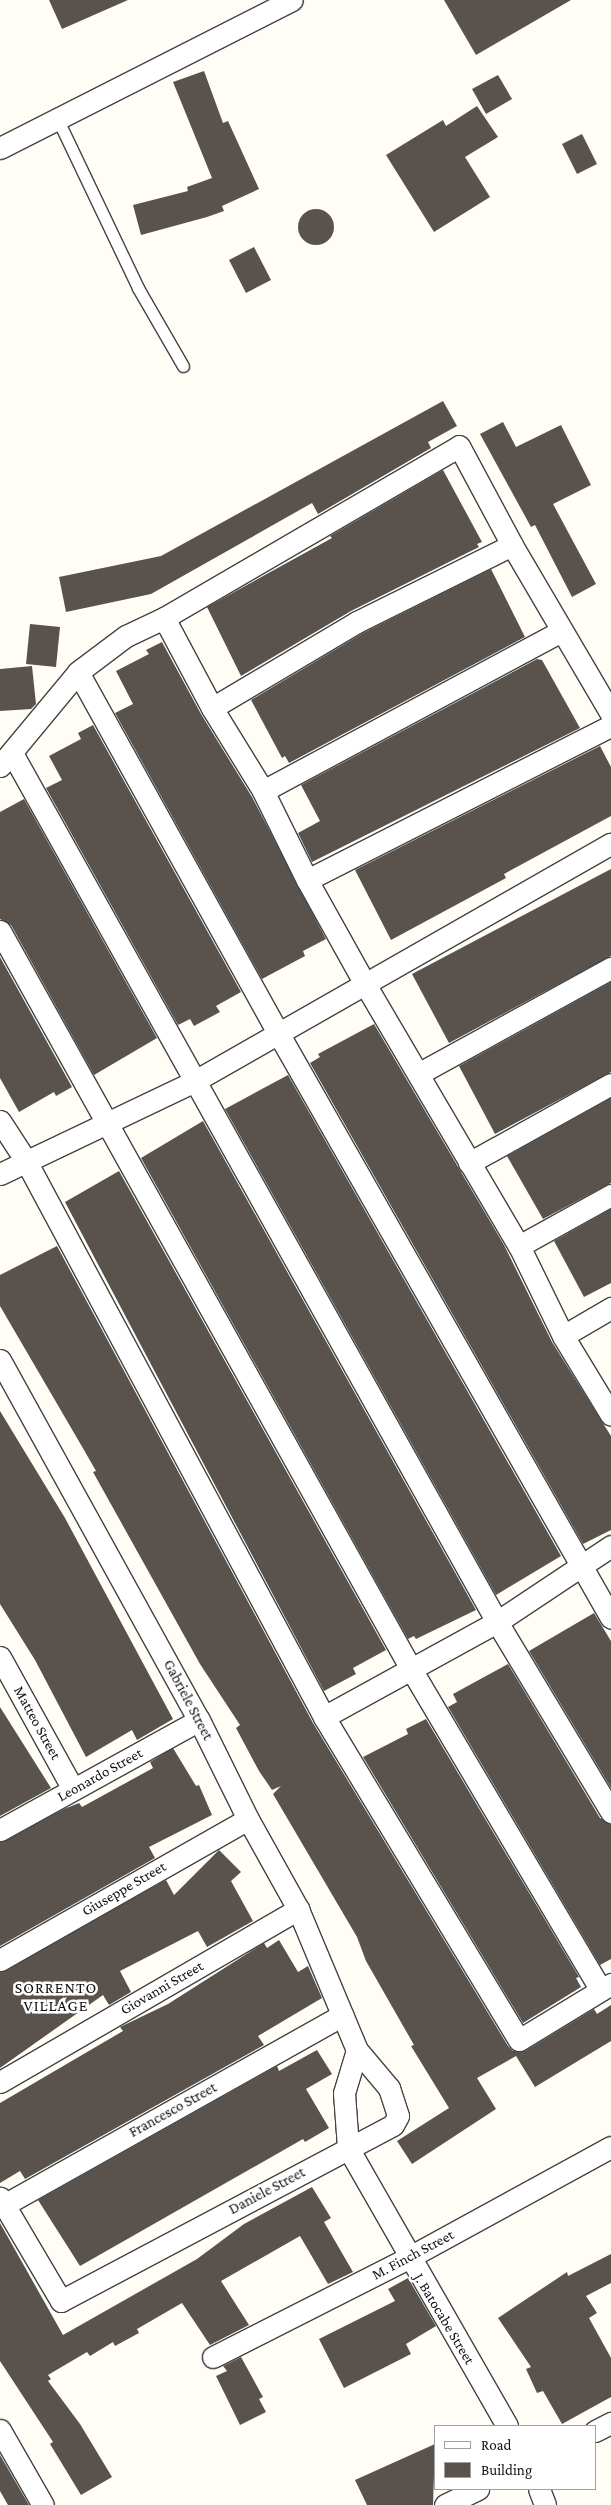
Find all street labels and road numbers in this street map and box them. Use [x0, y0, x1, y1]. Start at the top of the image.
street label: Gabriele Street [159, 1657, 217, 1743]
street label: Matteo Street [9, 1683, 65, 1763]
street label: Leonardo Street [54, 1744, 146, 1806]
street label: Giuseppe Street [79, 1858, 169, 1920]
street label: Giovanni Street [117, 1957, 207, 2019]
street label: Francesco Street [126, 2078, 220, 2142]
street label: Daniele Street [226, 2163, 308, 2219]
street label: M. Finch Street [369, 2226, 457, 2284]
street label: J. Batocabe Street [410, 2270, 478, 2368]

